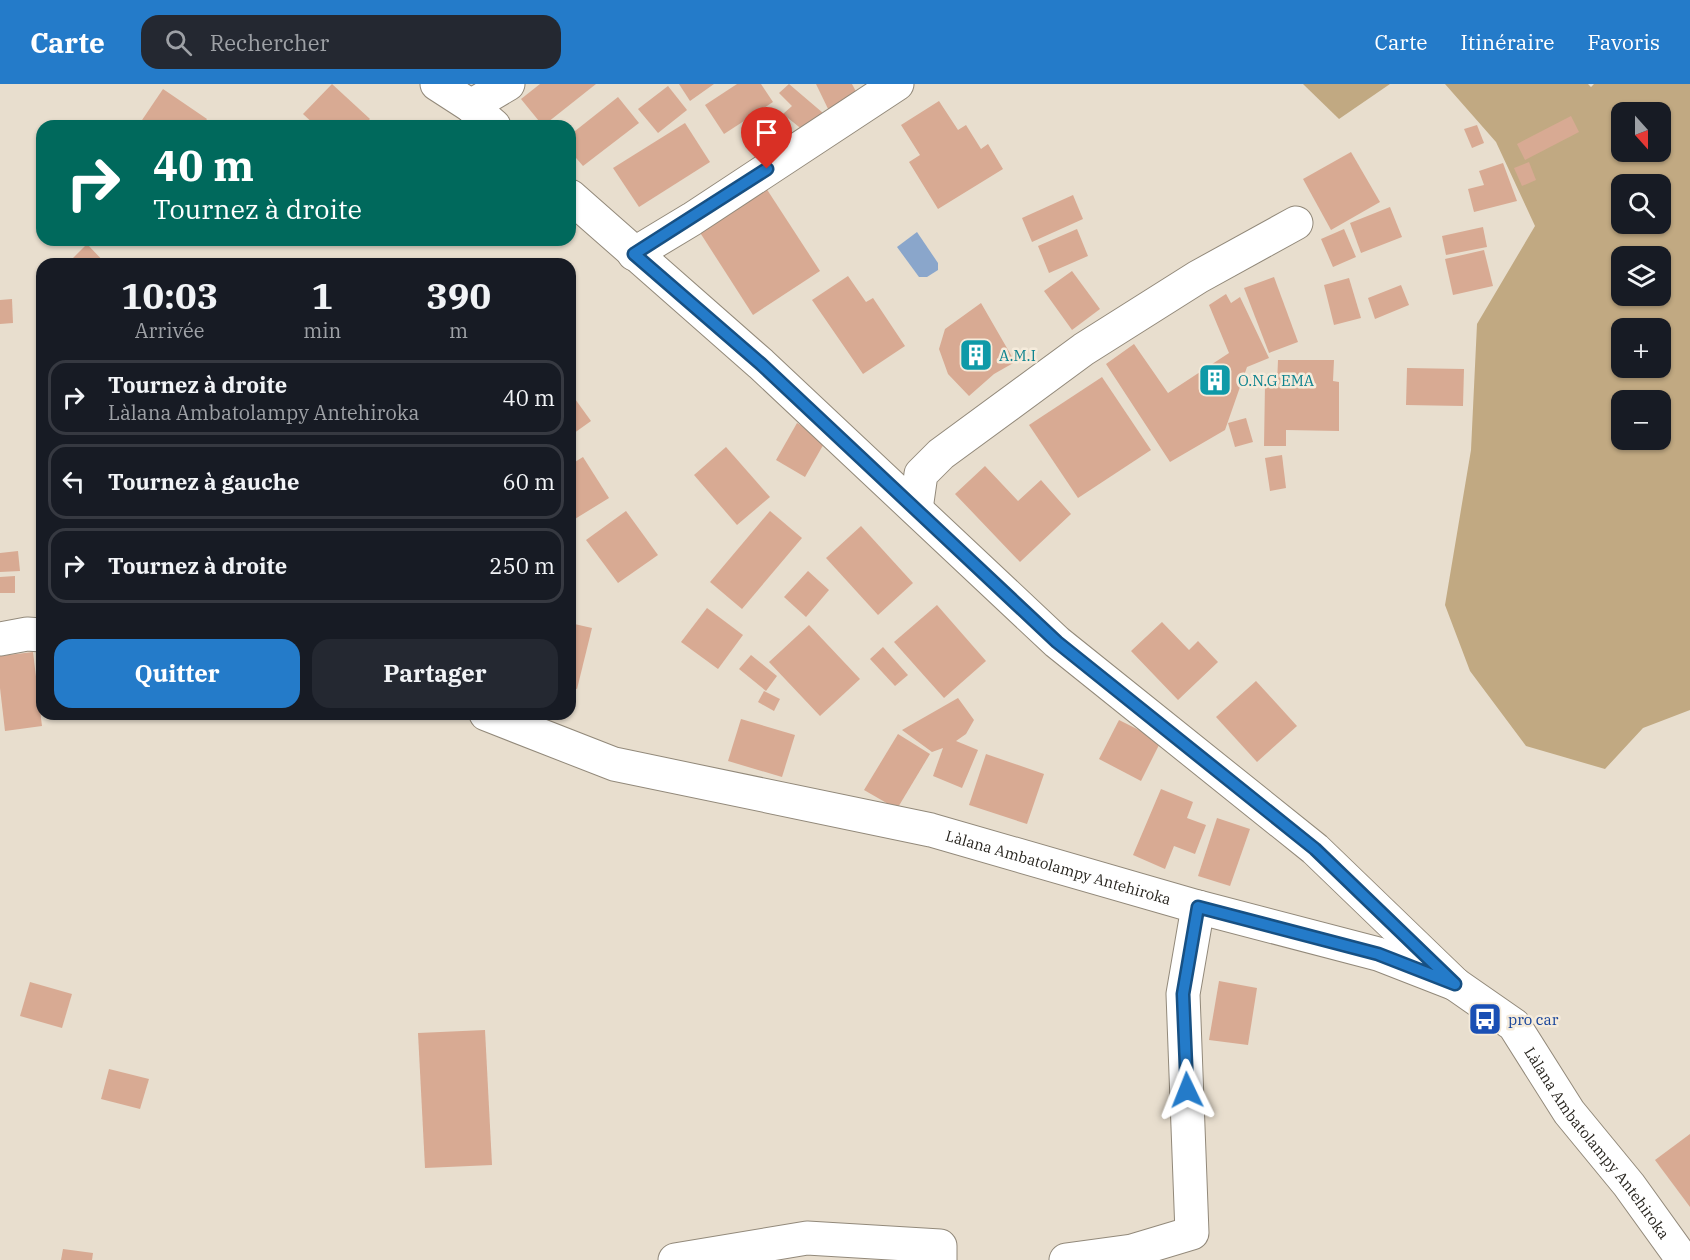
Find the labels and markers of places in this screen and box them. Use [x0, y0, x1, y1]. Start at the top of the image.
pin [741, 107, 792, 169]
building icon: A.M.I [958, 337, 994, 373]
place label: A.M.I [999, 346, 1036, 365]
building icon: O.N.G EMA [1197, 362, 1233, 398]
place label: O.N.G EMA [1238, 371, 1315, 390]
bus stop icon: pro car [1467, 1001, 1503, 1037]
place label: pro car [1508, 1010, 1559, 1029]

